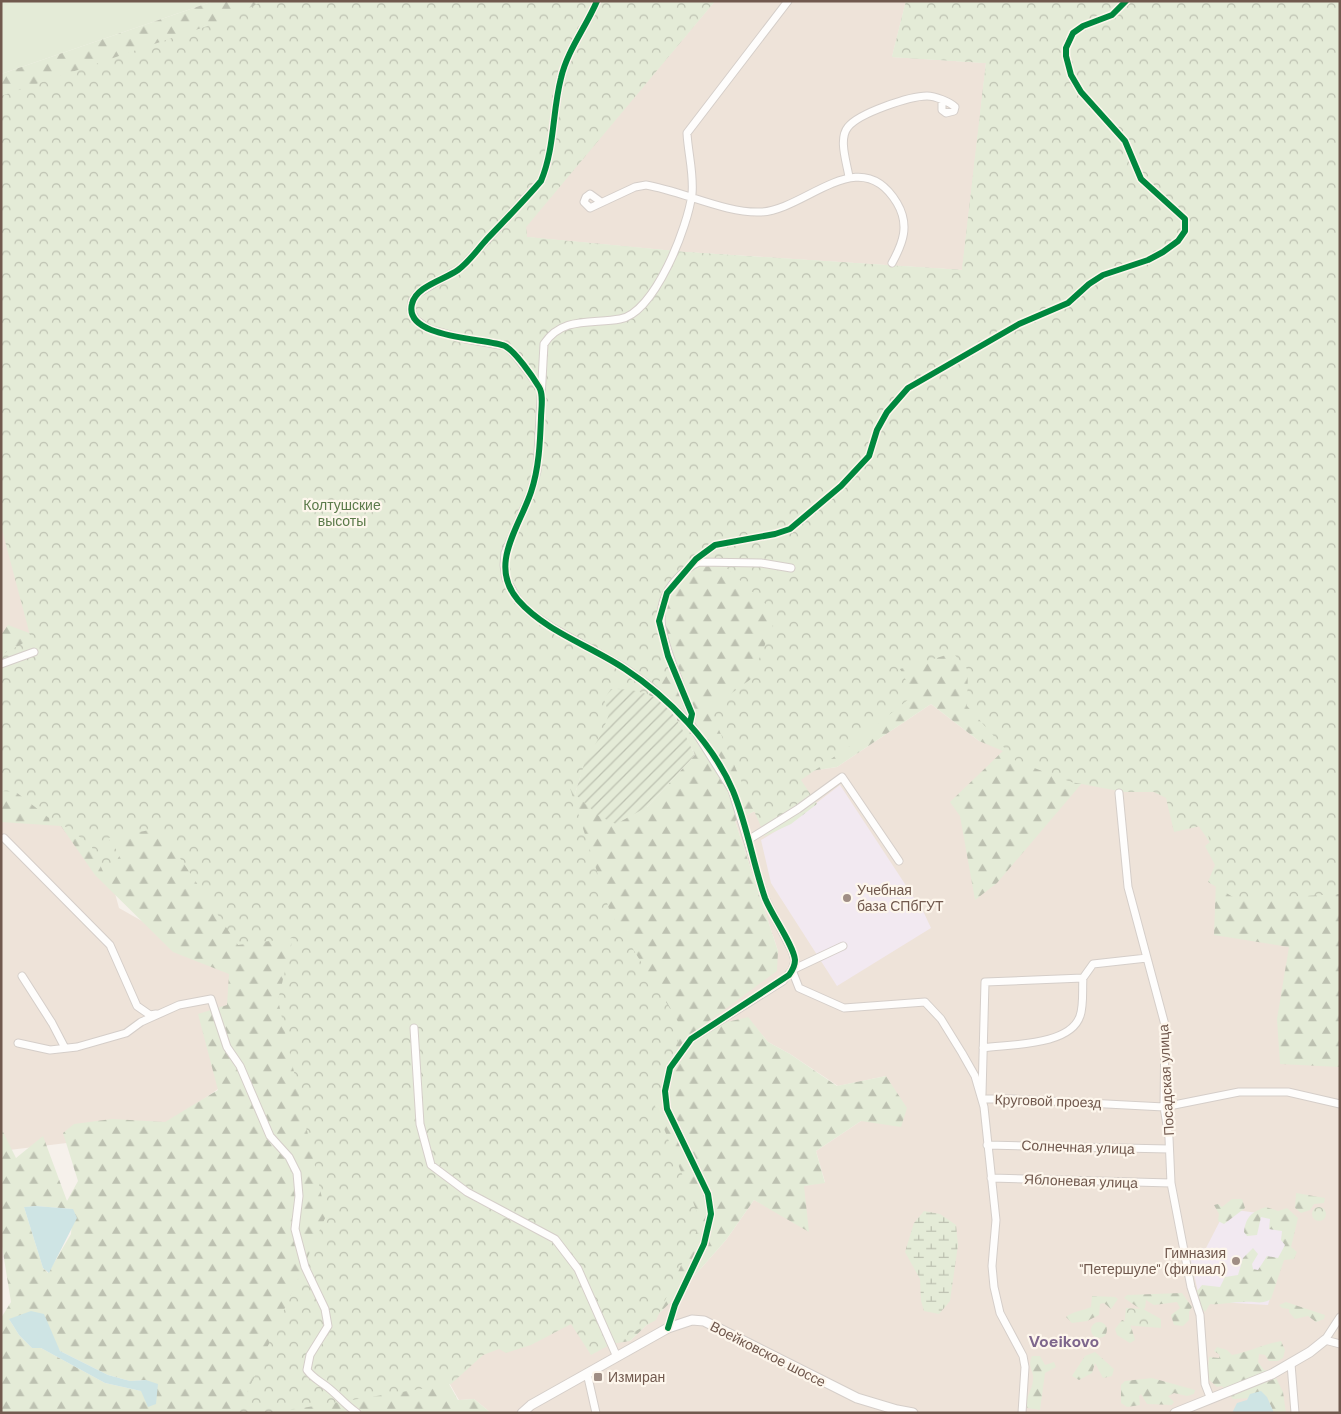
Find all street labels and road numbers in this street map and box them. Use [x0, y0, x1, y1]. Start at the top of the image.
street label: Посадская улица [1154, 1023, 1178, 1136]
street label: Круговой проезд [994, 1090, 1102, 1112]
street label: Солнечная улица [1021, 1136, 1135, 1158]
street label: Яблоневая улица [1024, 1170, 1138, 1192]
street label: Воейковское шоссе [707, 1317, 829, 1391]

